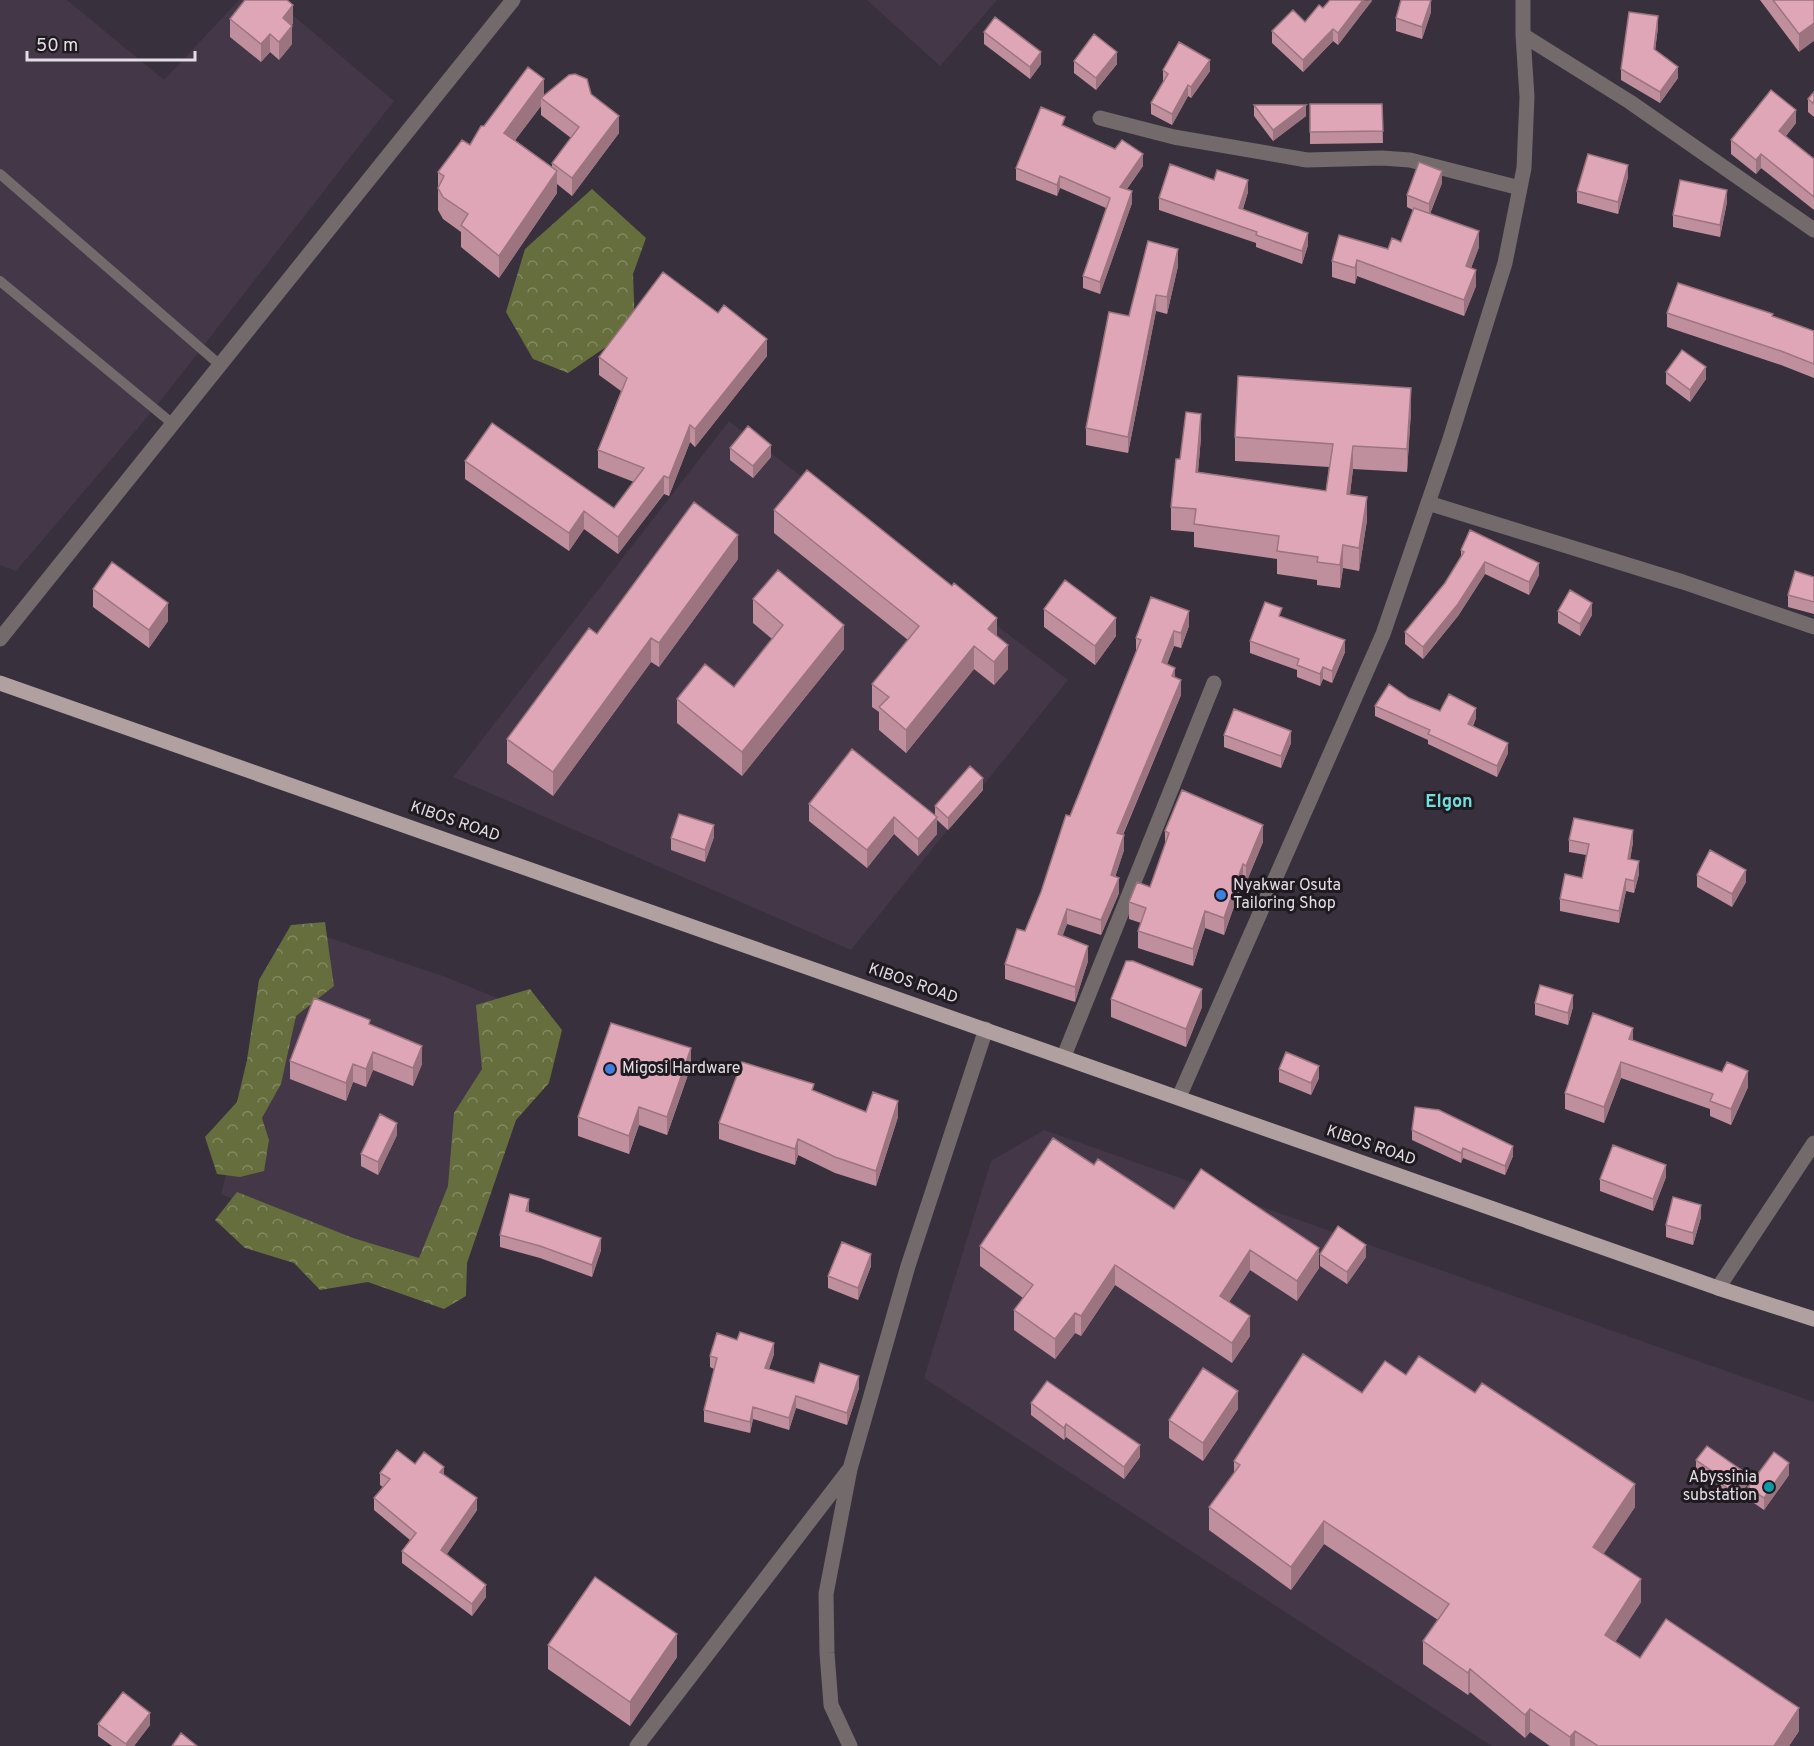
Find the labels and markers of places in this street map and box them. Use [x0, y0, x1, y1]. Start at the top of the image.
place label: Nyakwar Osuta Tailoring Shop [1233, 876, 1341, 914]
marker: Nyakwar Osuta Tailoring Shop [1214, 888, 1228, 902]
place label: Migosi Hardware [622, 1059, 740, 1079]
marker: Migosi Hardware [603, 1062, 617, 1076]
place label: Abyssinia substation [1683, 1468, 1757, 1506]
marker: Abyssinia substation [1762, 1480, 1776, 1494]

